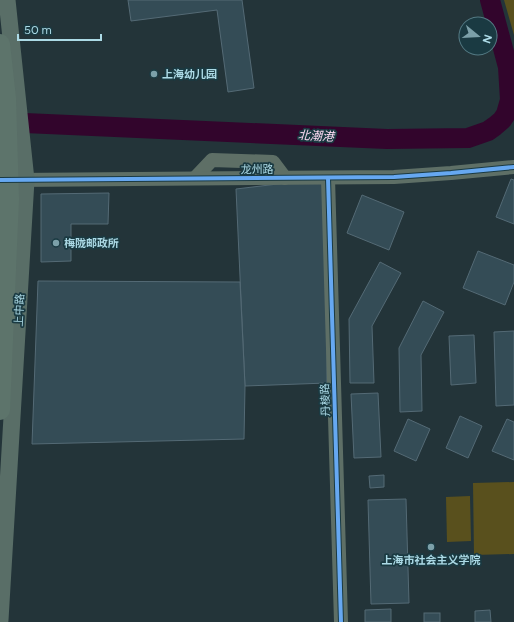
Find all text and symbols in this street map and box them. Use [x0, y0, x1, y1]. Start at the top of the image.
scale bar [18, 16, 101, 42]
north arrow [458, 16, 498, 56]
text: 50 m [24, 23, 52, 37]
text: N [480, 33, 495, 45]
place label: 上海幼儿园 [162, 68, 217, 81]
marker: 上海幼儿园 [149, 69, 159, 79]
water label: 北潮港 [298, 128, 336, 144]
street label: 龙州路 [241, 163, 274, 176]
place label: 梅陇邮政所 [64, 237, 119, 250]
marker: 梅陇邮政所 [51, 238, 61, 248]
street label: 上中路 [12, 293, 27, 327]
street label: 丹棱路 [318, 383, 333, 417]
marker: 上海市社会主义学院 [426, 542, 436, 552]
place label: 上海市社会主义学院 [382, 554, 481, 567]

